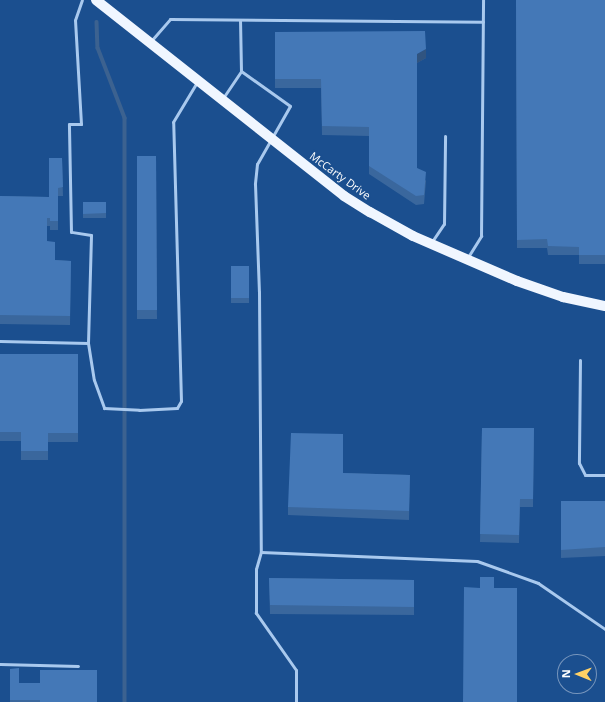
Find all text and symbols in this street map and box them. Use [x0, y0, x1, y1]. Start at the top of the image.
street label: McCarty Drive [307, 150, 373, 202]
north arrow [557, 654, 597, 694]
text: N [558, 669, 573, 678]

